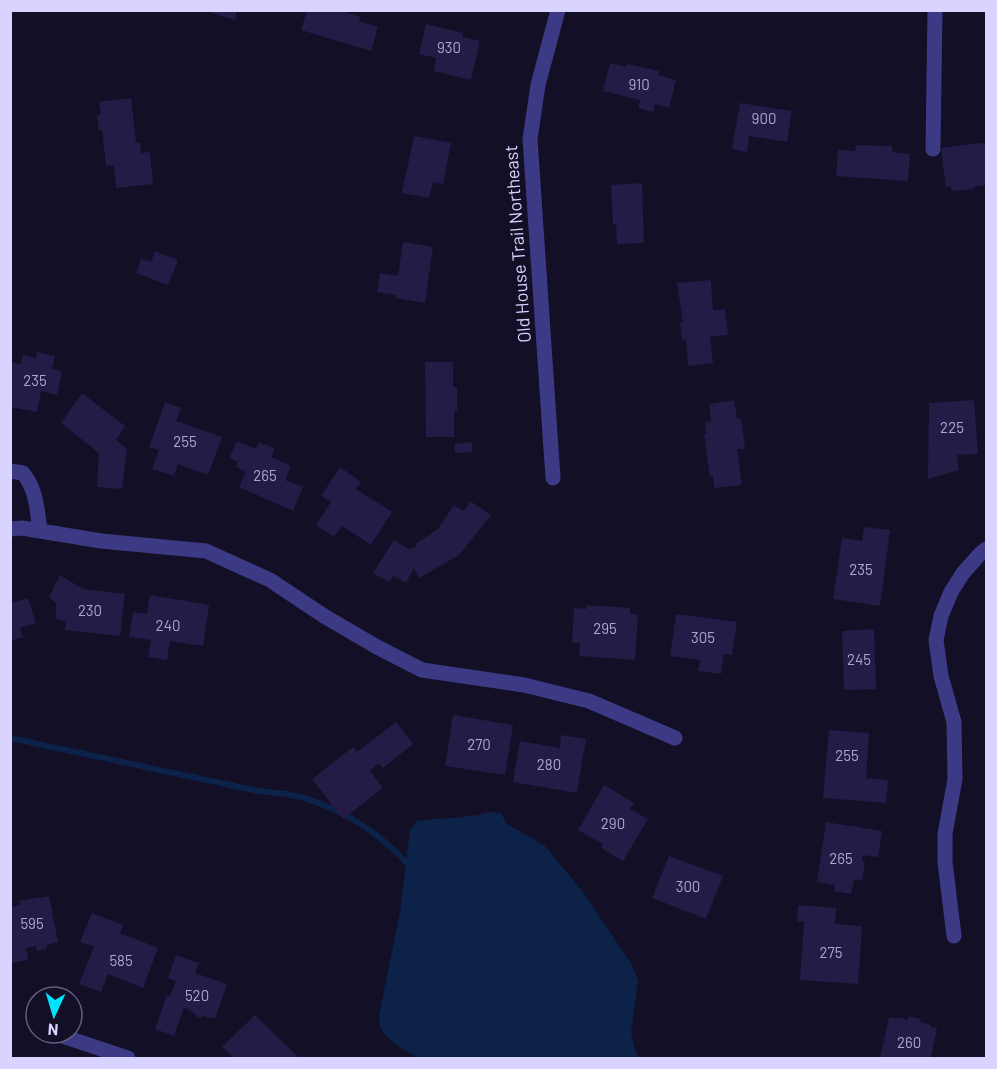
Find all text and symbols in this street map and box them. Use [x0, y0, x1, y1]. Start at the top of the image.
house number: 930 [437, 38, 461, 56]
house number: 910 [628, 75, 650, 93]
house number: 900 [752, 109, 776, 127]
street label: Old House Trail Northeast [499, 145, 535, 344]
house number: 235 [23, 371, 47, 389]
house number: 225 [940, 418, 964, 436]
house number: 255 [173, 432, 197, 450]
house number: 265 [253, 466, 277, 484]
house number: 235 [849, 560, 873, 578]
house number: 230 [78, 601, 102, 619]
house number: 240 [156, 616, 180, 634]
house number: 295 [593, 619, 617, 637]
house number: 305 [691, 628, 715, 646]
house number: 245 [847, 650, 871, 668]
house number: 270 [467, 735, 491, 753]
house number: 255 [835, 746, 859, 764]
house number: 280 [537, 755, 561, 773]
house number: 290 [601, 814, 625, 832]
house number: 265 [829, 849, 853, 867]
house number: 300 [676, 877, 700, 895]
house number: 595 [20, 914, 44, 932]
house number: 275 [820, 943, 842, 961]
house number: 585 [109, 951, 133, 969]
north arrow [24, 985, 84, 1045]
house number: 520 [185, 986, 209, 1004]
text: N [47, 1021, 59, 1040]
house number: 260 [897, 1033, 921, 1051]

